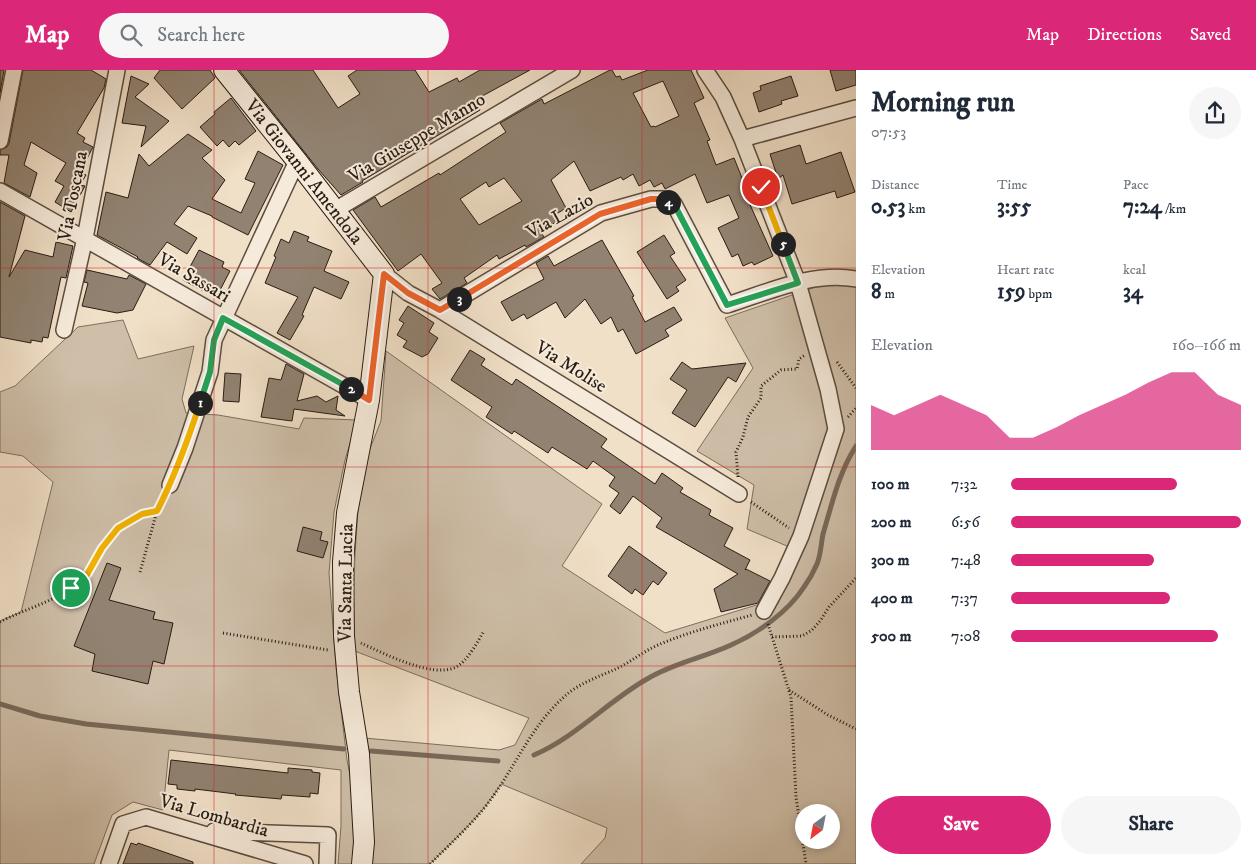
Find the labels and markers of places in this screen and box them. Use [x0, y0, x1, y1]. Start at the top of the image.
pin [740, 166, 782, 208]
pin: 4 [656, 190, 680, 214]
pin: 5 [770, 232, 796, 256]
pin: 3 [446, 286, 472, 312]
pin: 2 [338, 376, 364, 402]
pin: 1 [188, 390, 212, 416]
pin [50, 567, 92, 609]

